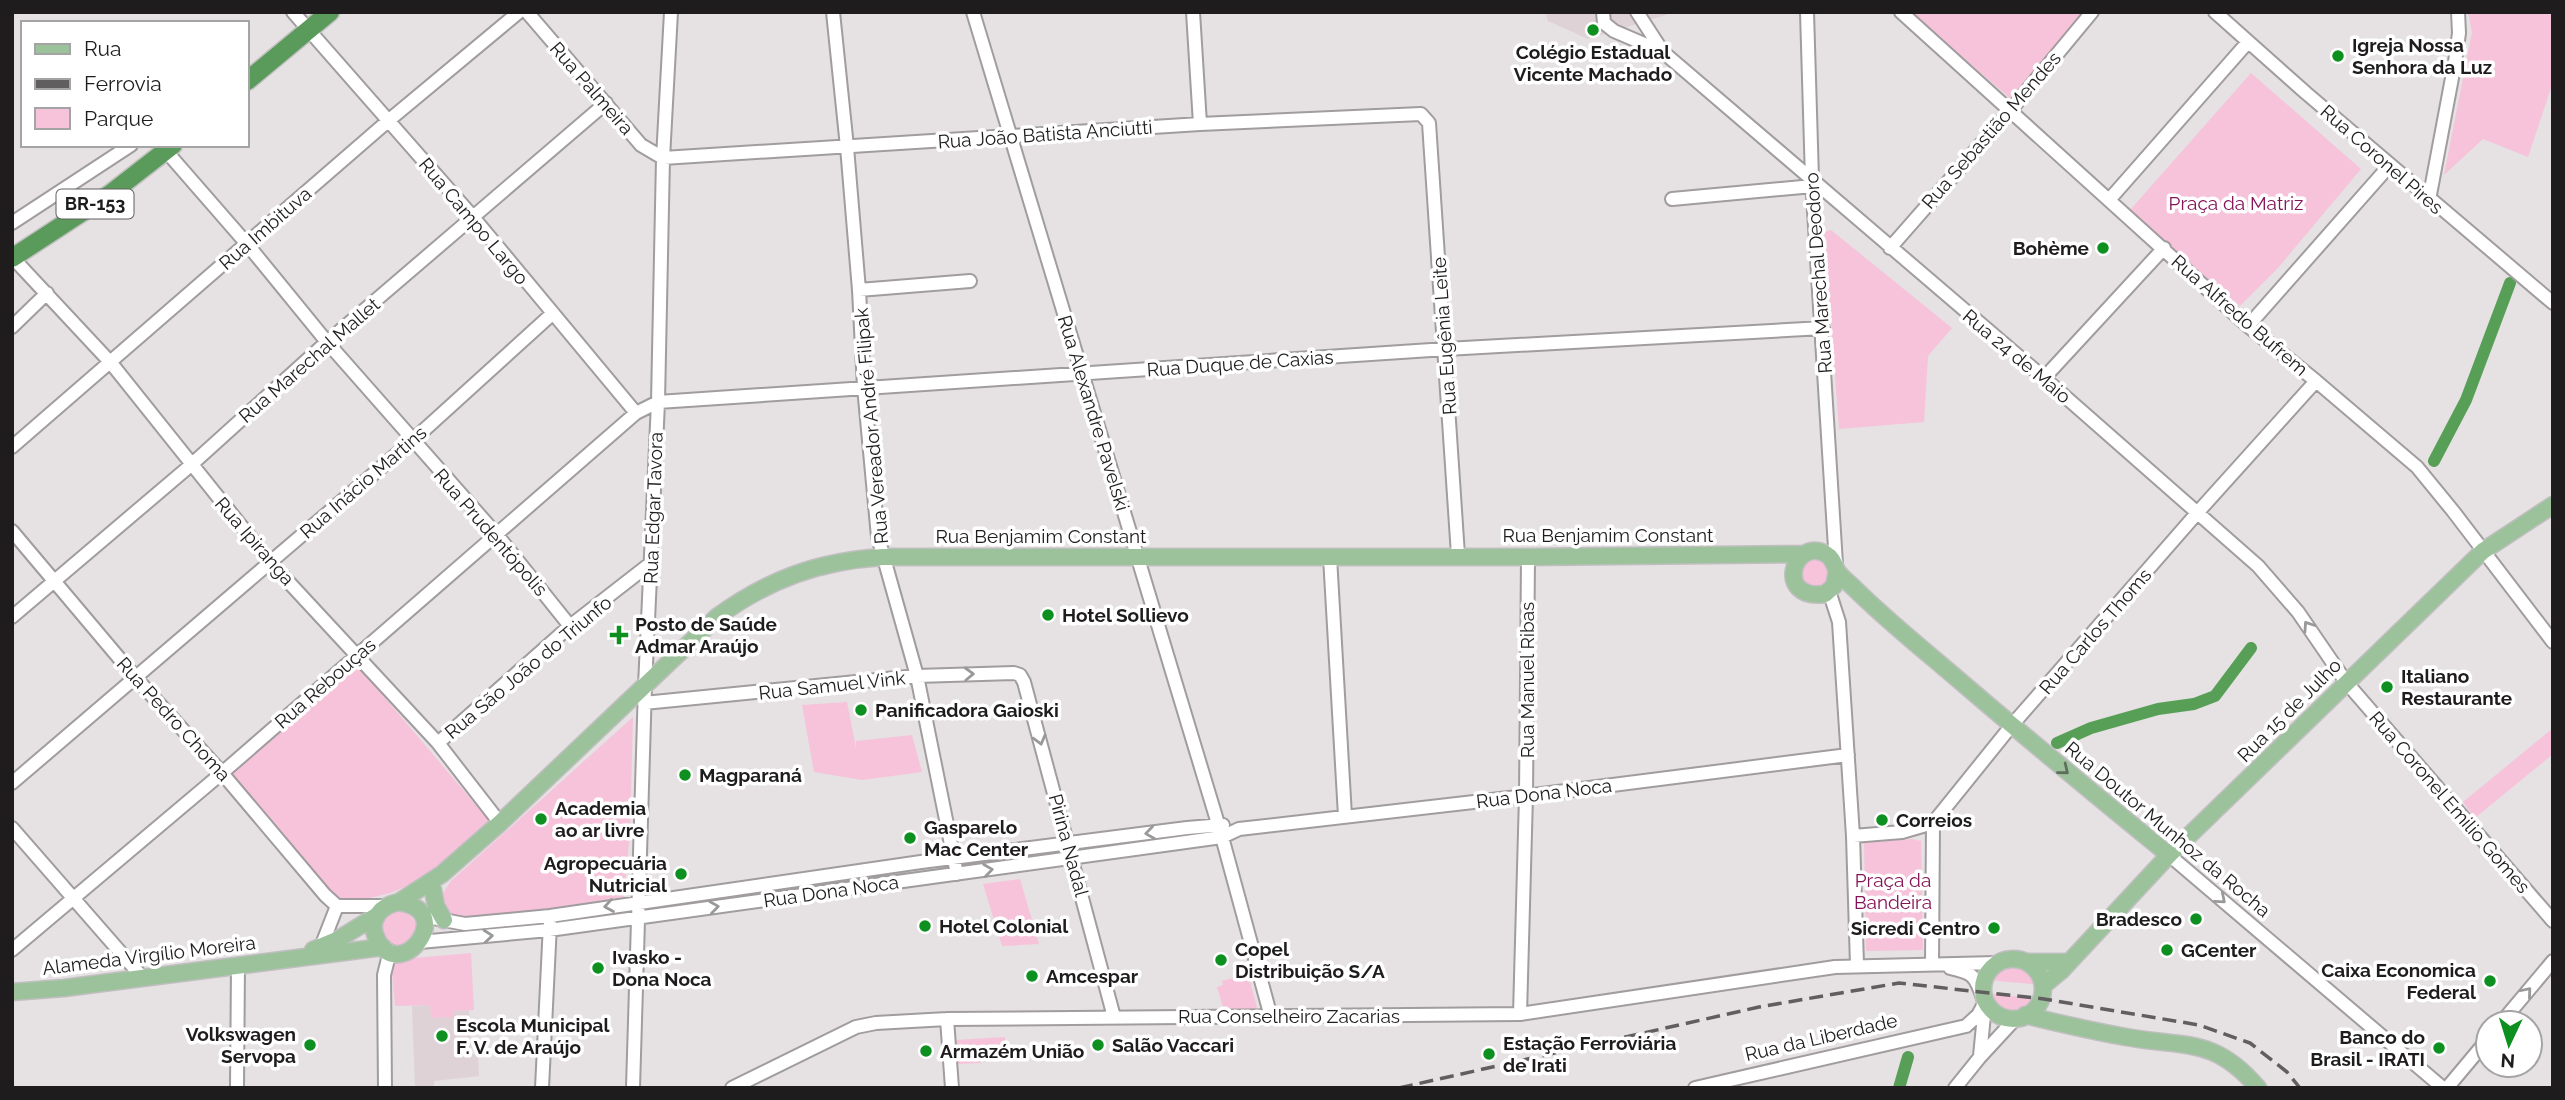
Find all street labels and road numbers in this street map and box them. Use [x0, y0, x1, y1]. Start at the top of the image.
street label: Rua Palmeira [546, 37, 638, 139]
street label: Rua Sebastião Mendes [1917, 47, 2065, 213]
street label: Rua Coronel Pires [2316, 100, 2448, 218]
street label: Rua João Batista Anciutti [937, 116, 1153, 152]
street label: Rua Campo Largo [415, 153, 533, 289]
street label: Rua Marechal Deodoro [1800, 172, 1836, 374]
street label: Rua Imbituva [215, 182, 315, 274]
road number: BR-153 [56, 190, 134, 218]
street label: Rua Alfredo Bufrem [2167, 250, 2313, 380]
street label: Rua Eugênia Leite [1428, 256, 1460, 416]
street label: Rua Marechal Mallet [234, 293, 384, 427]
street label: Rua 24 de Maio [1959, 304, 2075, 408]
street label: Rua Vereador André Filipak [850, 307, 892, 545]
street label: Rua Alexandre Pavelski [1054, 313, 1134, 513]
street label: Rua Duque de Caxias [1146, 346, 1334, 380]
street label: Rua Inácio Martins [295, 421, 431, 543]
street label: Rua Edgar Tavora [639, 432, 667, 584]
street label: Rua Prudentópolis [430, 464, 552, 600]
street label: Rua Ipiranga [211, 492, 299, 590]
street label: Rua Benjamim Constant [1503, 524, 1714, 546]
street label: Rua Benjamim Constant [936, 525, 1147, 547]
street label: Rua Carlos Thoms [2034, 564, 2156, 698]
street label: Rua São João do Triunfo [440, 591, 616, 743]
street label: Rua Manuel Ribas [1516, 602, 1538, 758]
street label: Rua Rebouças [270, 633, 380, 733]
street label: Rua Pedro Choma [113, 653, 235, 785]
street label: Rua 15 de Julho [2233, 654, 2345, 766]
street label: Rua Samuel Vink [757, 666, 907, 704]
street label: Rua Coronel Emilio Gomes [2365, 707, 2535, 897]
street label: Rua Doutor Munhoz da Rocha [2061, 737, 2275, 921]
street label: Rua Dona Noca [1475, 774, 1613, 812]
street label: Pirina Nadal [1045, 791, 1093, 900]
street label: Rua Dona Noca [762, 871, 900, 911]
street label: Alameda Virgílio Moreira [41, 931, 257, 979]
street label: Rua Conselheiro Zacarias [1178, 1005, 1400, 1027]
street label: Rua da Liberdade [1743, 1009, 1899, 1065]

